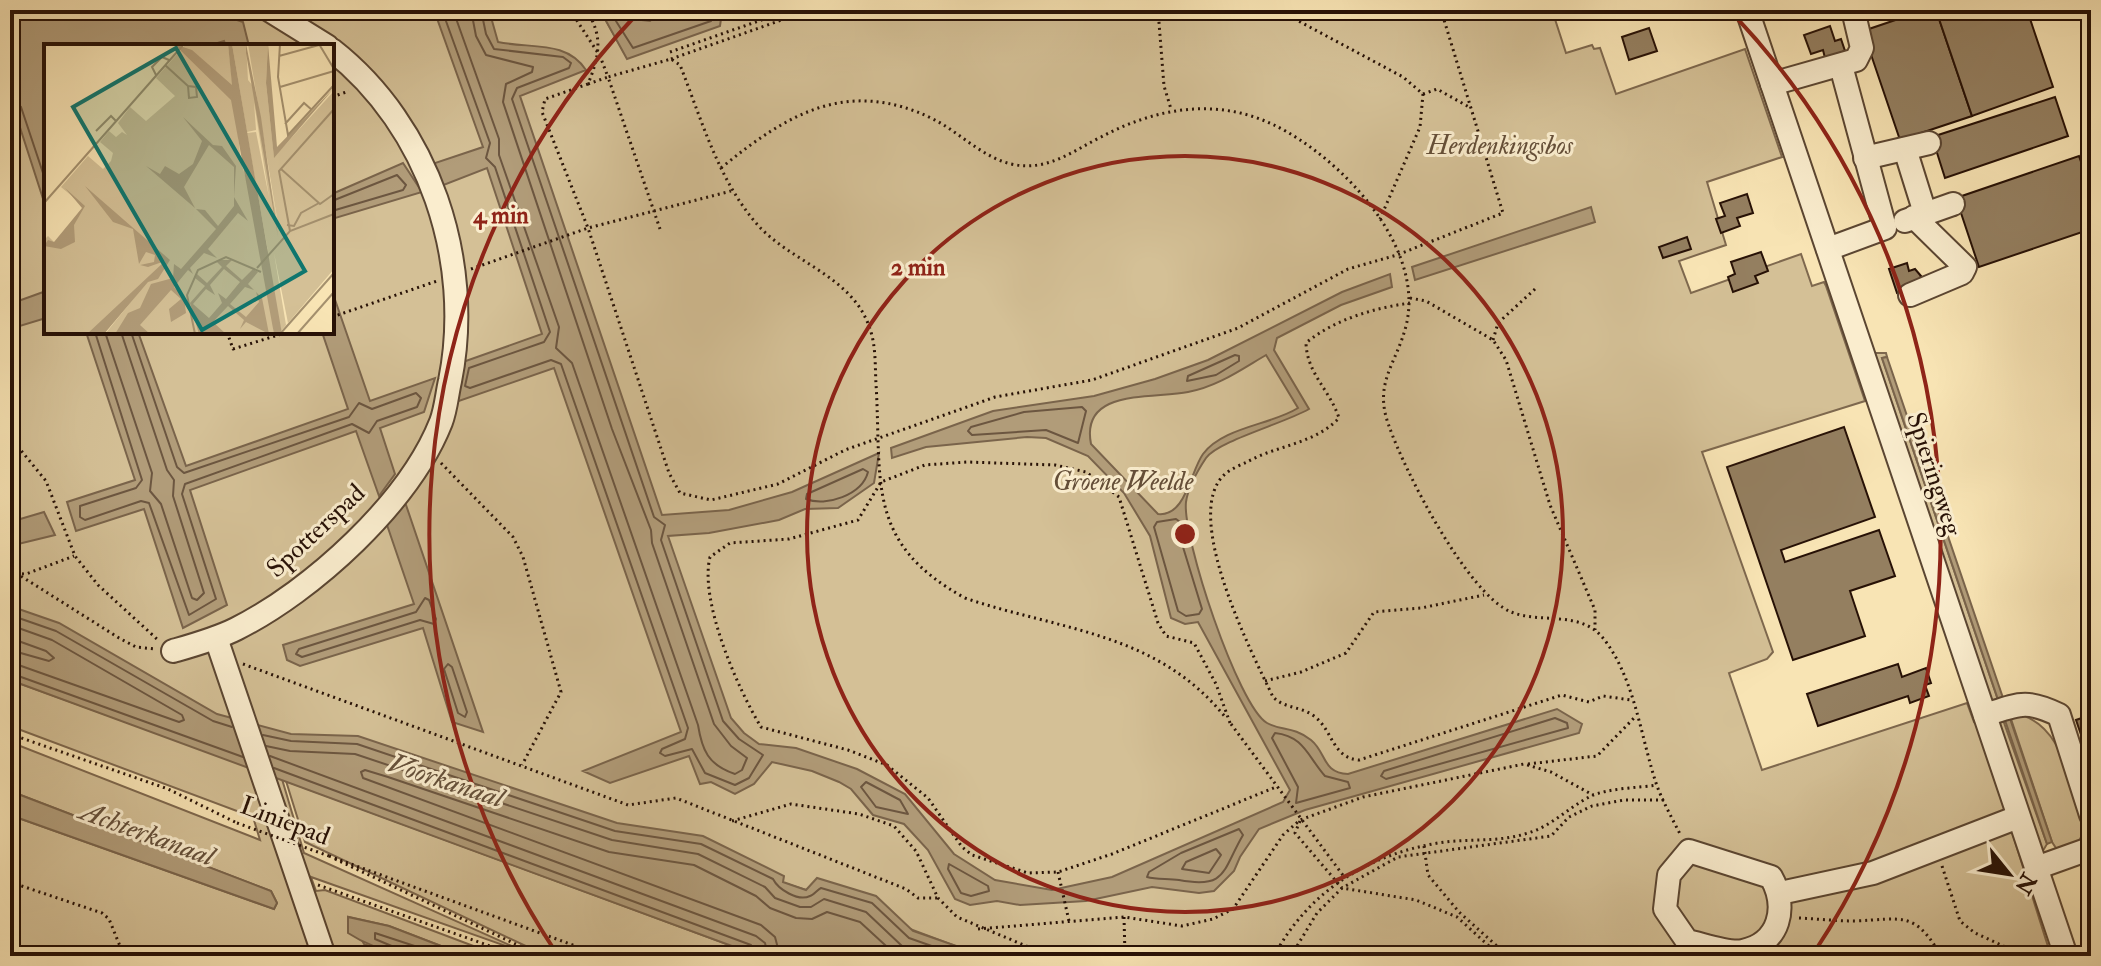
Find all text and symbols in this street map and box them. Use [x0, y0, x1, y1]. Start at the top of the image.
inset map [44, 44, 334, 334]
park label: Herdenkingsbos [1426, 130, 1574, 162]
text: 4 min [472, 200, 529, 231]
text: 2 min [891, 252, 946, 283]
street label: Spieringweg [1898, 408, 1969, 541]
park label: Groene Weelde [1053, 466, 1194, 498]
street label: Spotterspad [260, 477, 373, 585]
centre of rings [1171, 520, 1199, 548]
water label: Voorkanaal [384, 746, 510, 817]
street label: Liniepad [235, 789, 335, 854]
water label: Achterkanaal [72, 793, 221, 875]
north arrow [1969, 834, 2049, 914]
text: N [2008, 867, 2043, 899]

